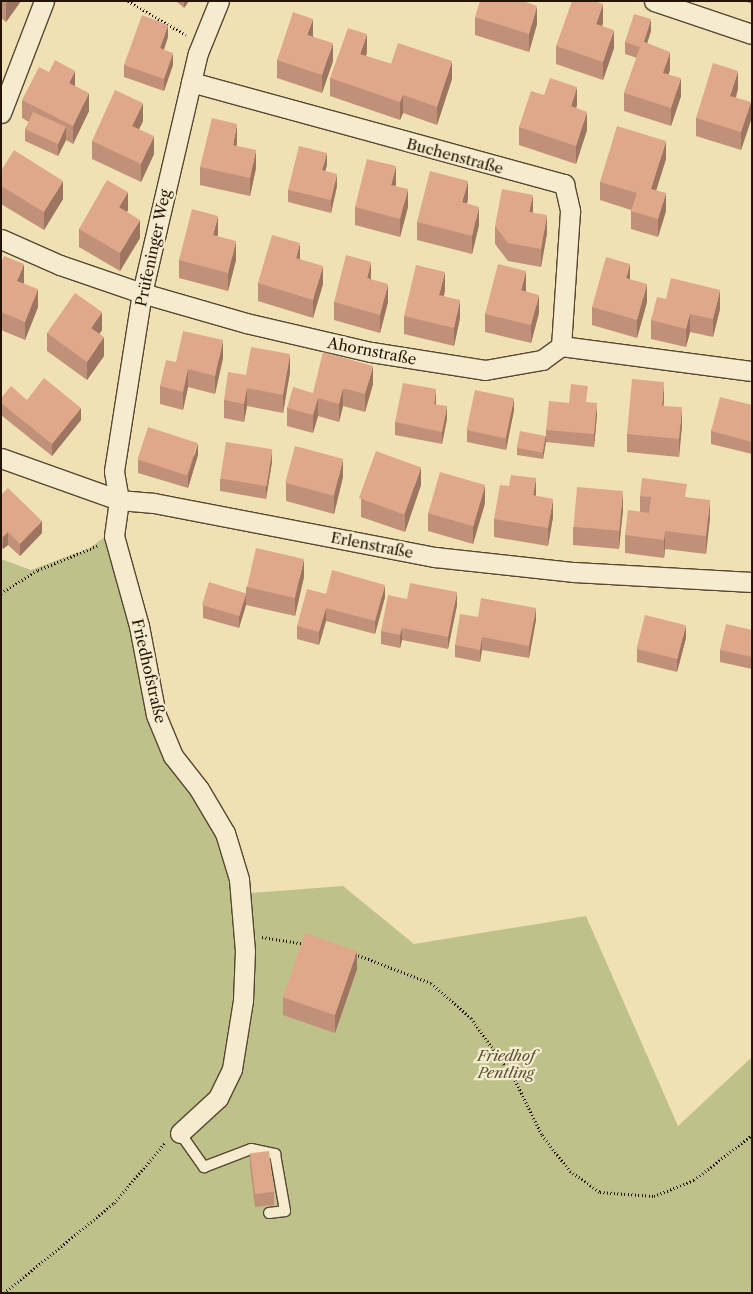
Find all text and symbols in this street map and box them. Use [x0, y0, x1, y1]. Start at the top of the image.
street label: Buchenstraße [405, 134, 505, 178]
street label: Prüfeninger Weg [132, 187, 174, 309]
street label: Ahornstraße [326, 334, 418, 368]
street label: Erlenstraße [329, 528, 415, 562]
street label: Friedhofstraße [128, 617, 170, 725]
park label: Friedhof Pentling [477, 1046, 535, 1081]

